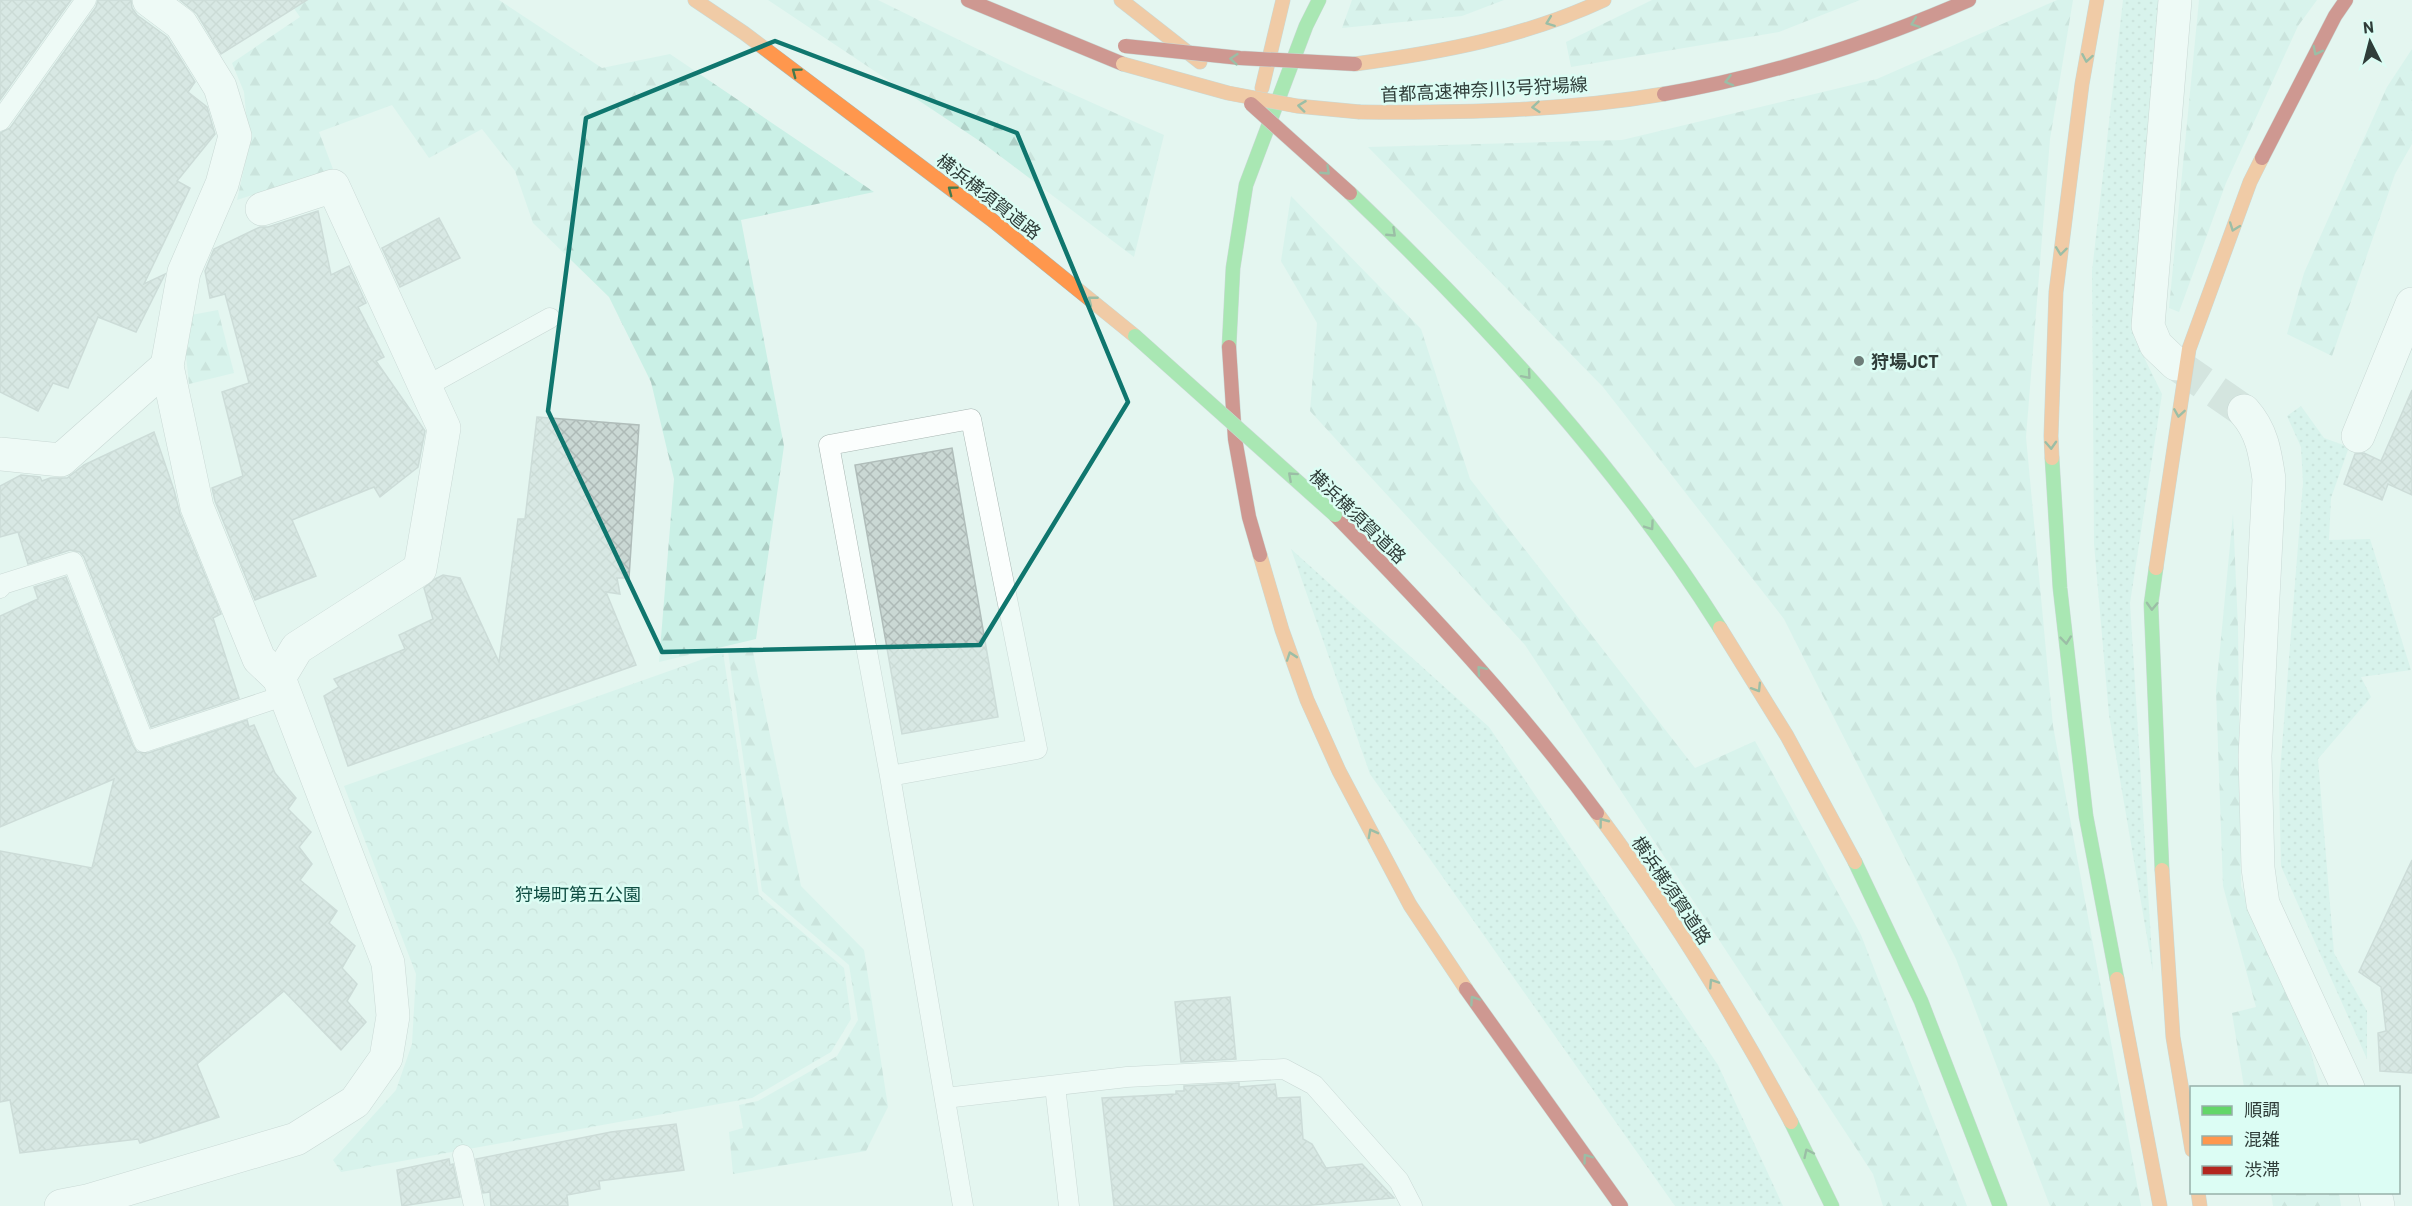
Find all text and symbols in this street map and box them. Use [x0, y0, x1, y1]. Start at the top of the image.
north arrow [2340, 12, 2400, 72]
one-way arrow [1545, 15, 1556, 27]
one-way arrow [1910, 15, 1921, 28]
text: N [2362, 17, 2375, 37]
one-way arrow [2313, 44, 2325, 55]
one-way arrow [2081, 52, 2094, 62]
one-way arrow [1229, 53, 1238, 66]
one-way arrow [792, 69, 803, 80]
street label: 首都高速神奈川3号狩場線 [1380, 73, 1588, 105]
one-way arrow [1725, 74, 1735, 87]
one-way arrow [1297, 100, 1307, 113]
one-way arrow [1532, 100, 1541, 113]
street label: 横浜横須賀道路 [933, 149, 1045, 243]
one-way arrow [1319, 164, 1330, 175]
one-way arrow [948, 186, 959, 197]
one-way arrow [2229, 220, 2241, 231]
one-way arrow [1385, 226, 1396, 237]
one-way arrow [2055, 246, 2067, 255]
one-way arrow [1088, 296, 1099, 307]
place label: 狩場JCT [1871, 350, 1939, 372]
marker: 狩場JCT [1852, 354, 1866, 368]
one-way arrow [1520, 368, 1531, 378]
one-way arrow [2174, 408, 2186, 417]
one-way arrow [2045, 441, 2058, 450]
street label: 横浜横須賀道路 [1305, 464, 1411, 568]
one-way arrow [1288, 472, 1299, 483]
one-way arrow [1643, 519, 1654, 530]
one-way arrow [2145, 601, 2158, 610]
one-way arrow [2059, 635, 2072, 644]
one-way arrow [1286, 651, 1299, 662]
one-way arrow [1477, 666, 1488, 677]
one-way arrow [1750, 682, 1761, 693]
one-way arrow [1599, 817, 1610, 828]
one-way arrow [1368, 828, 1380, 839]
street label: 横浜横須賀道路 [1628, 832, 1716, 948]
park label: 狩場町第五公園 [515, 883, 641, 905]
one-way arrow [1708, 979, 1720, 989]
one-way arrow [1470, 995, 1481, 1006]
legend [2190, 1086, 2400, 1194]
text: 順調 [2244, 1098, 2280, 1120]
text: 混雑 [2244, 1128, 2280, 1150]
one-way arrow [1803, 1149, 1815, 1160]
one-way arrow [1583, 1154, 1594, 1165]
text: 渋滞 [2244, 1158, 2280, 1180]

